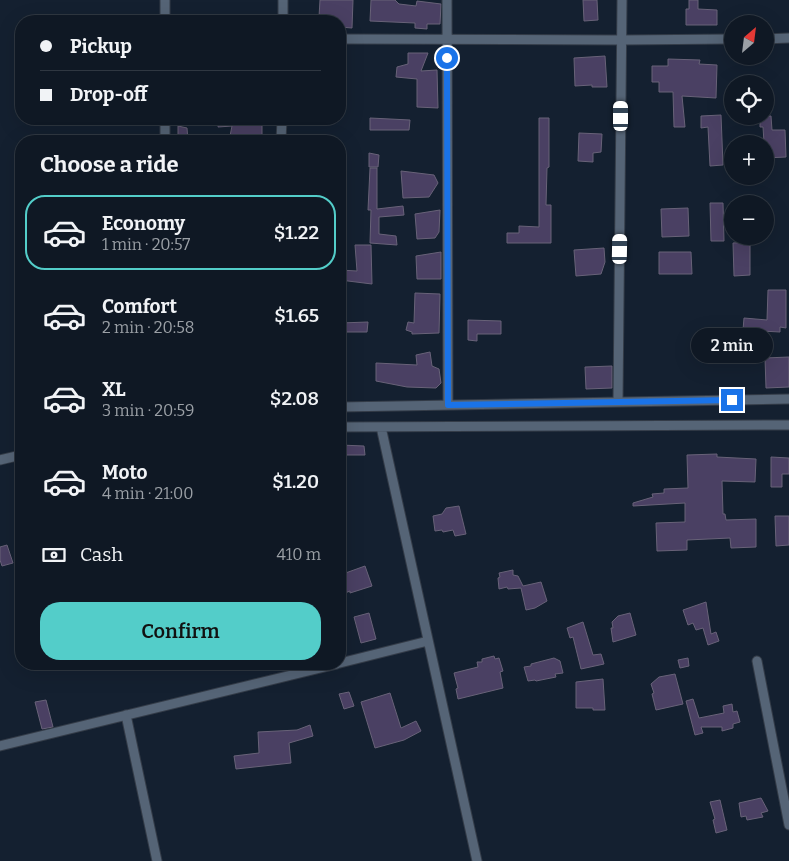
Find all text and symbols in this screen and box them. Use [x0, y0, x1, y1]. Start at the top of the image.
north arrow [724, 15, 774, 65]
map controls [724, 15, 774, 245]
text: Pickup [70, 35, 132, 58]
route start [436, 47, 458, 69]
button: locate [724, 75, 774, 125]
text: Drop-off [70, 83, 148, 106]
car [613, 101, 628, 131]
button: + [724, 135, 774, 185]
text: Choose a ride [40, 151, 179, 178]
button: − [724, 195, 774, 245]
icon: car [42, 210, 87, 255]
text: Economy [102, 212, 185, 235]
text: $1.22 [274, 221, 319, 244]
car [612, 234, 627, 264]
text: 1 min · 20:57 [102, 235, 190, 254]
icon: car [42, 293, 87, 338]
text: Comfort [102, 295, 177, 318]
text: $1.65 [274, 304, 319, 327]
text: 2 min · 20:58 [102, 318, 194, 337]
callout: 2 min [691, 328, 773, 362]
text: 2 min [711, 336, 753, 355]
icon: car [42, 376, 87, 421]
text: XL [102, 378, 126, 401]
text: $2.08 [270, 387, 319, 410]
route end [721, 389, 743, 411]
text: 3 min · 20:59 [102, 401, 194, 420]
icon: car [42, 459, 87, 504]
text: Moto [102, 461, 148, 484]
text: $1.20 [272, 470, 319, 493]
text: 4 min · 21:00 [102, 484, 194, 503]
icon: cash [40, 541, 68, 569]
text: Cash [80, 543, 123, 566]
text: 410 m [276, 545, 321, 564]
button: Confirm [40, 602, 321, 660]

